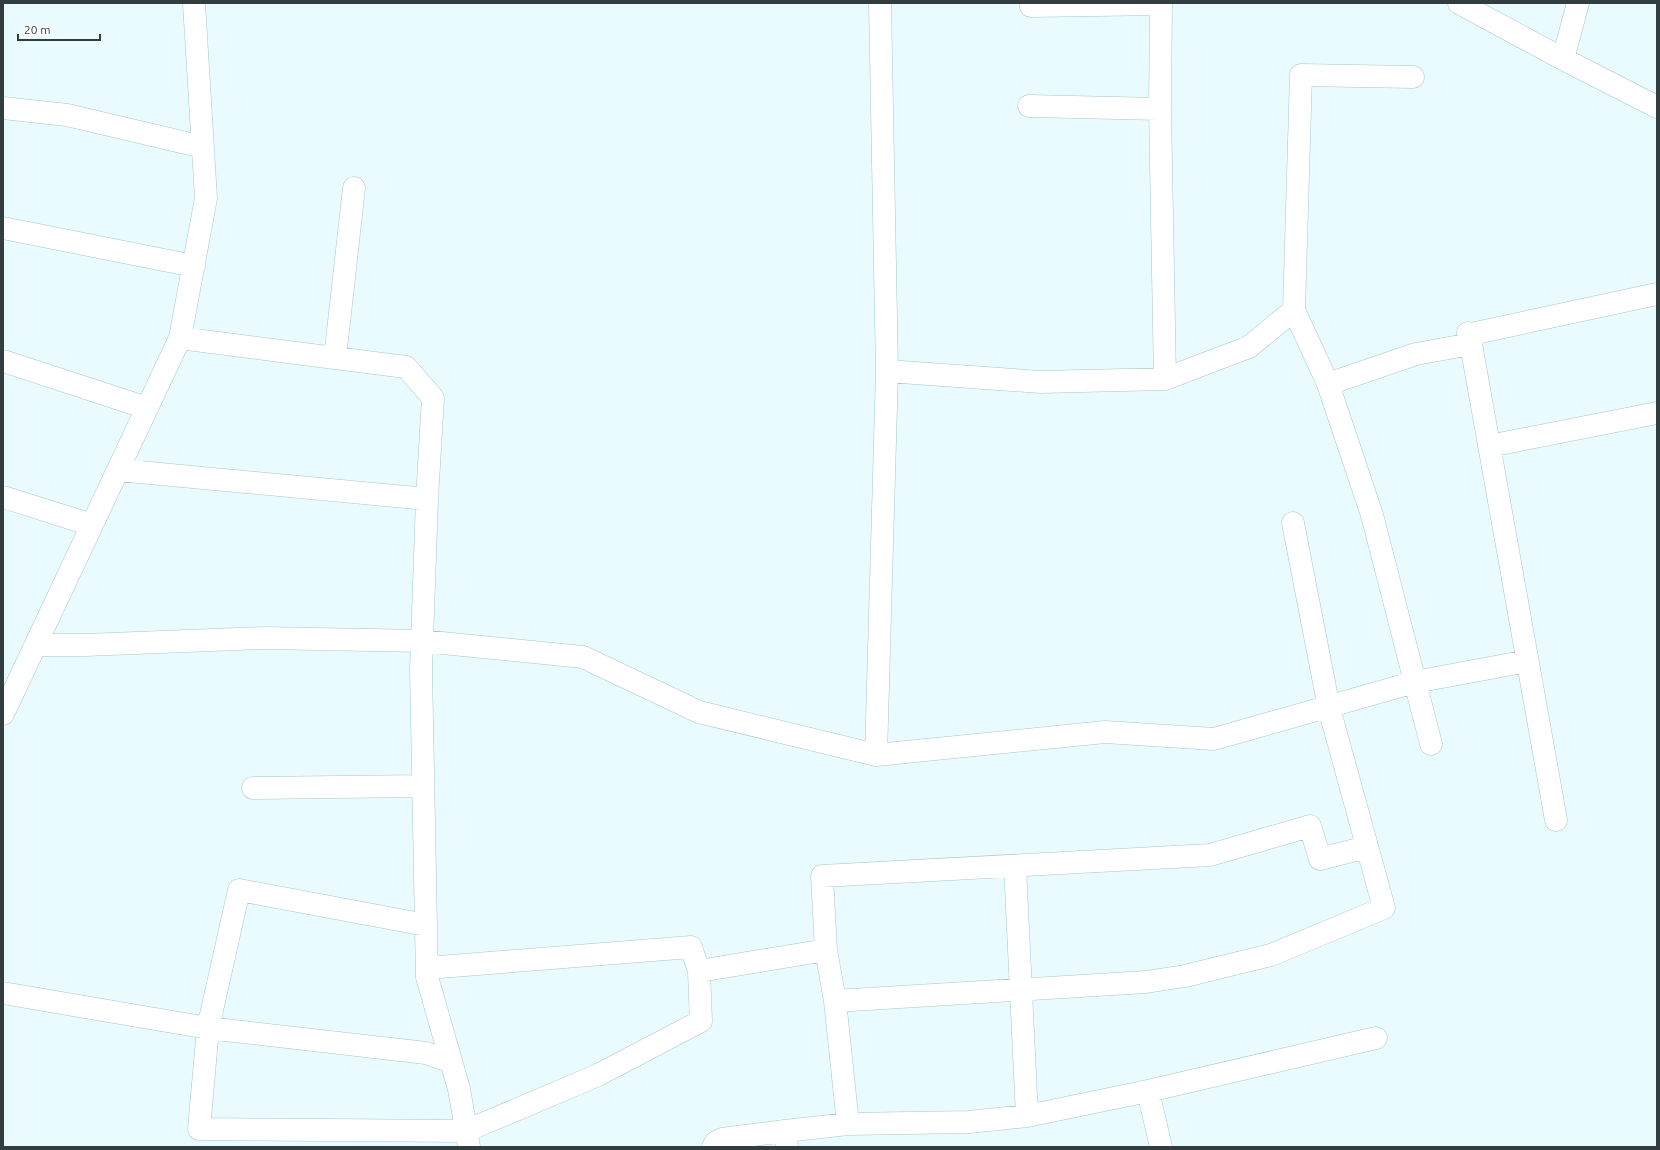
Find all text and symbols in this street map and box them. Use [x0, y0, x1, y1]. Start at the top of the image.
scale bar [18, 16, 100, 42]
text: 20 m [24, 23, 51, 36]

